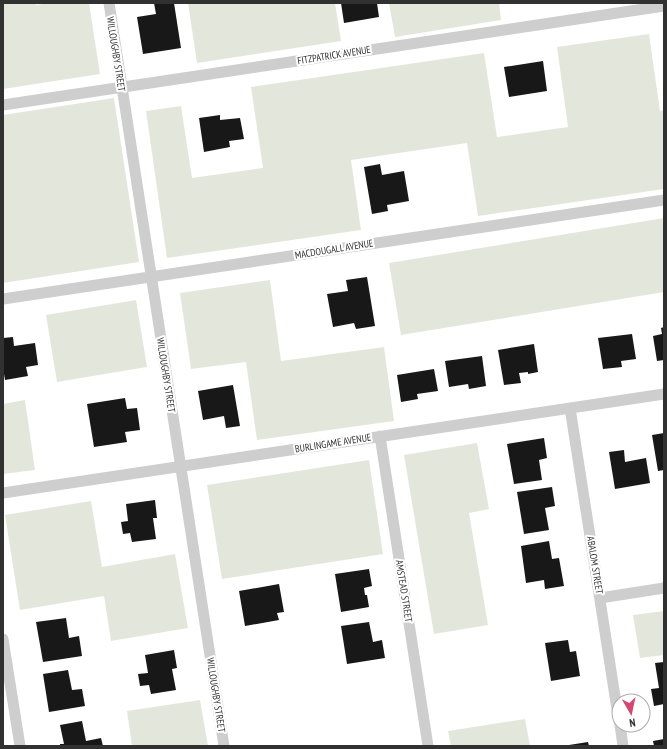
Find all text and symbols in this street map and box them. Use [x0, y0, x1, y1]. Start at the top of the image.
street label: WILLOUGHBY STREET [104, 16, 128, 93]
street label: FITZPATRICK AVENUE [296, 43, 372, 67]
street label: MACDOUGALL AVENUE [294, 236, 374, 262]
street label: WILLOUGHBY STREET [154, 337, 178, 414]
street label: BURLINGAME AVENUE [294, 431, 372, 455]
street label: ABALOM STREET [584, 535, 606, 595]
street label: AMSTEAD STREET [393, 559, 415, 624]
street label: WILLOUGHBY STREET [204, 657, 228, 734]
north arrow [611, 693, 651, 733]
text: N [628, 715, 637, 730]

